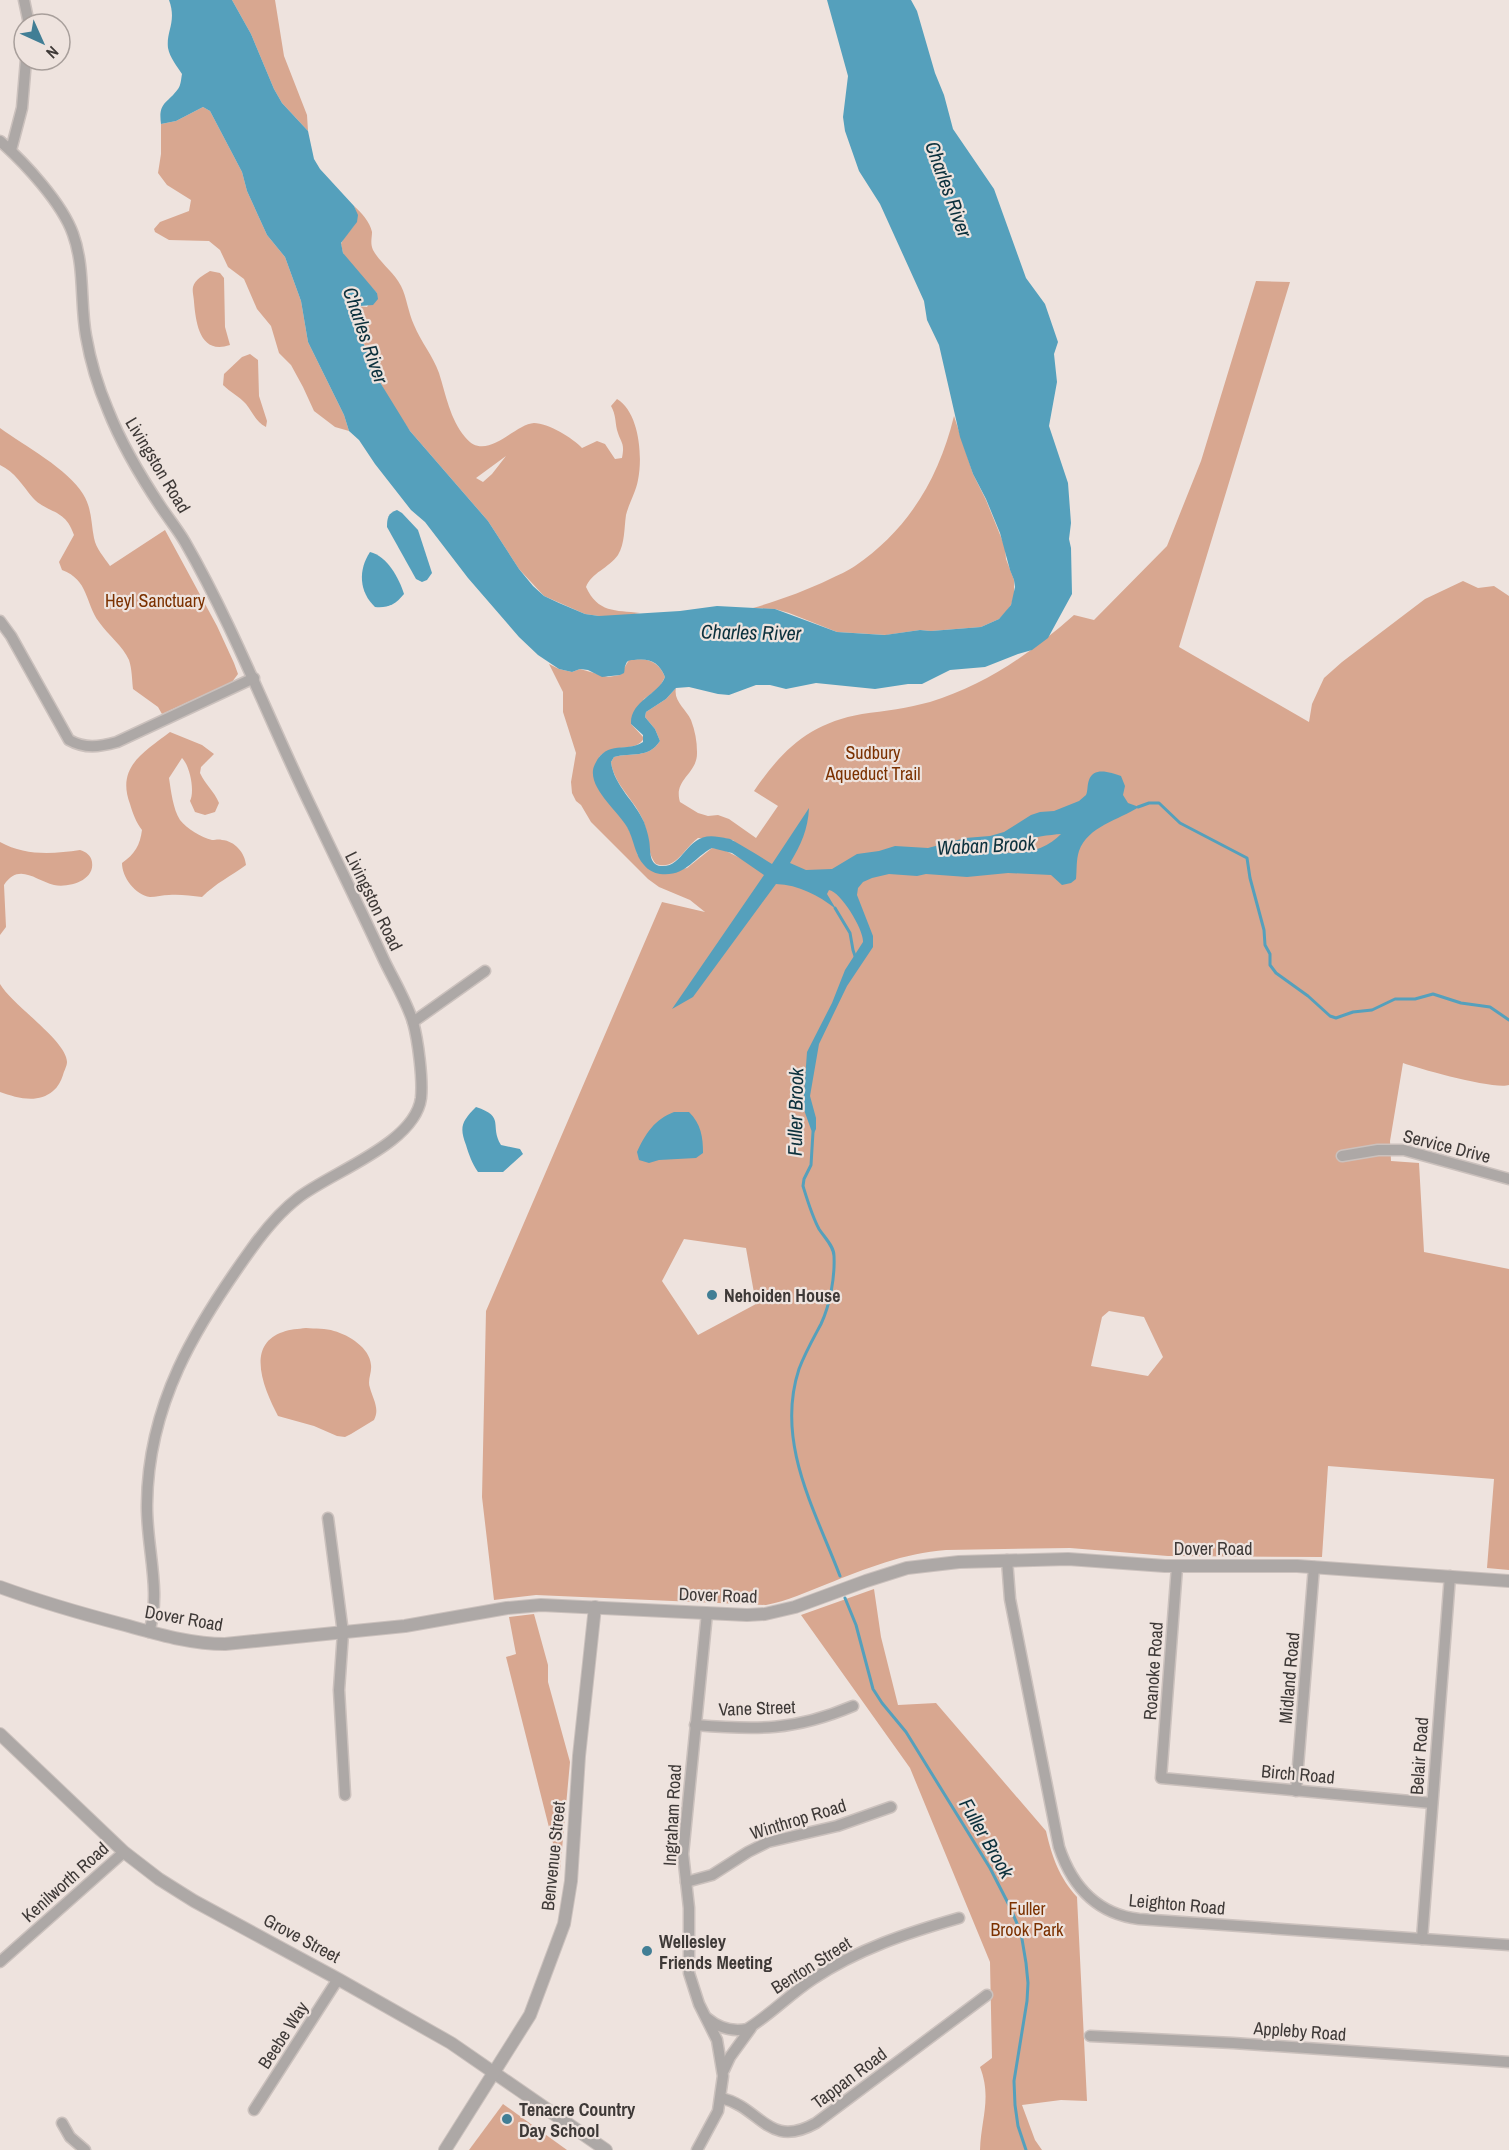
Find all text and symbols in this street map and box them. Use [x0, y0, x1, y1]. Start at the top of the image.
north arrow [12, 12, 72, 72]
text: N [41, 41, 64, 64]
water label: Charles River [919, 137, 979, 241]
water label: Charles River [337, 283, 395, 387]
street label: Livingston Road [120, 412, 196, 518]
park label: Heyl Sanctuary [105, 588, 206, 613]
water label: Charles River [701, 618, 802, 646]
park label: Sudbury Aqueduct Trail [824, 740, 921, 786]
water label: Waban Brook [936, 829, 1037, 861]
street label: Livingston Road [339, 847, 409, 955]
water label: Fuller Brook [781, 1067, 809, 1156]
street label: Service Drive [1401, 1123, 1493, 1169]
place label: Nehoiden House [724, 1283, 840, 1308]
marker: Nehoiden House [705, 1288, 719, 1302]
street label: Dover Road [1174, 1536, 1252, 1561]
street label: Dover Road [678, 1581, 758, 1609]
street label: Dover Road [143, 1599, 225, 1637]
street label: Roanoke Road [1137, 1621, 1169, 1721]
street label: Midland Road [1273, 1631, 1305, 1725]
street label: Vane Street [718, 1694, 796, 1722]
street label: Belair Road [1404, 1716, 1434, 1796]
street label: Birch Road [1260, 1758, 1336, 1790]
street label: Ingraham Road [657, 1764, 687, 1866]
street label: Winthrop Road [747, 1793, 849, 1845]
water label: Fuller Brook [953, 1793, 1021, 1884]
street label: Benvenue Street [535, 1800, 571, 1912]
street label: Kenilworth Road [16, 1836, 114, 1928]
street label: Leighton Road [1128, 1887, 1226, 1921]
park label: Fuller Brook Park [990, 1896, 1064, 1942]
street label: Grove Street [259, 1907, 345, 1969]
place label: Wellesley Friends Meeting [659, 1929, 772, 1975]
street label: Benton Street [766, 1930, 856, 2000]
marker: Wellesley Friends Meeting [640, 1944, 654, 1958]
street label: Beebe Way [252, 1996, 314, 2074]
street label: Appleby Road [1252, 2015, 1347, 2047]
street label: Tappan Road [806, 2042, 892, 2114]
place label: Tenacre Country Day School [519, 2097, 636, 2143]
marker: Tenacre Country Day School [500, 2112, 514, 2126]

